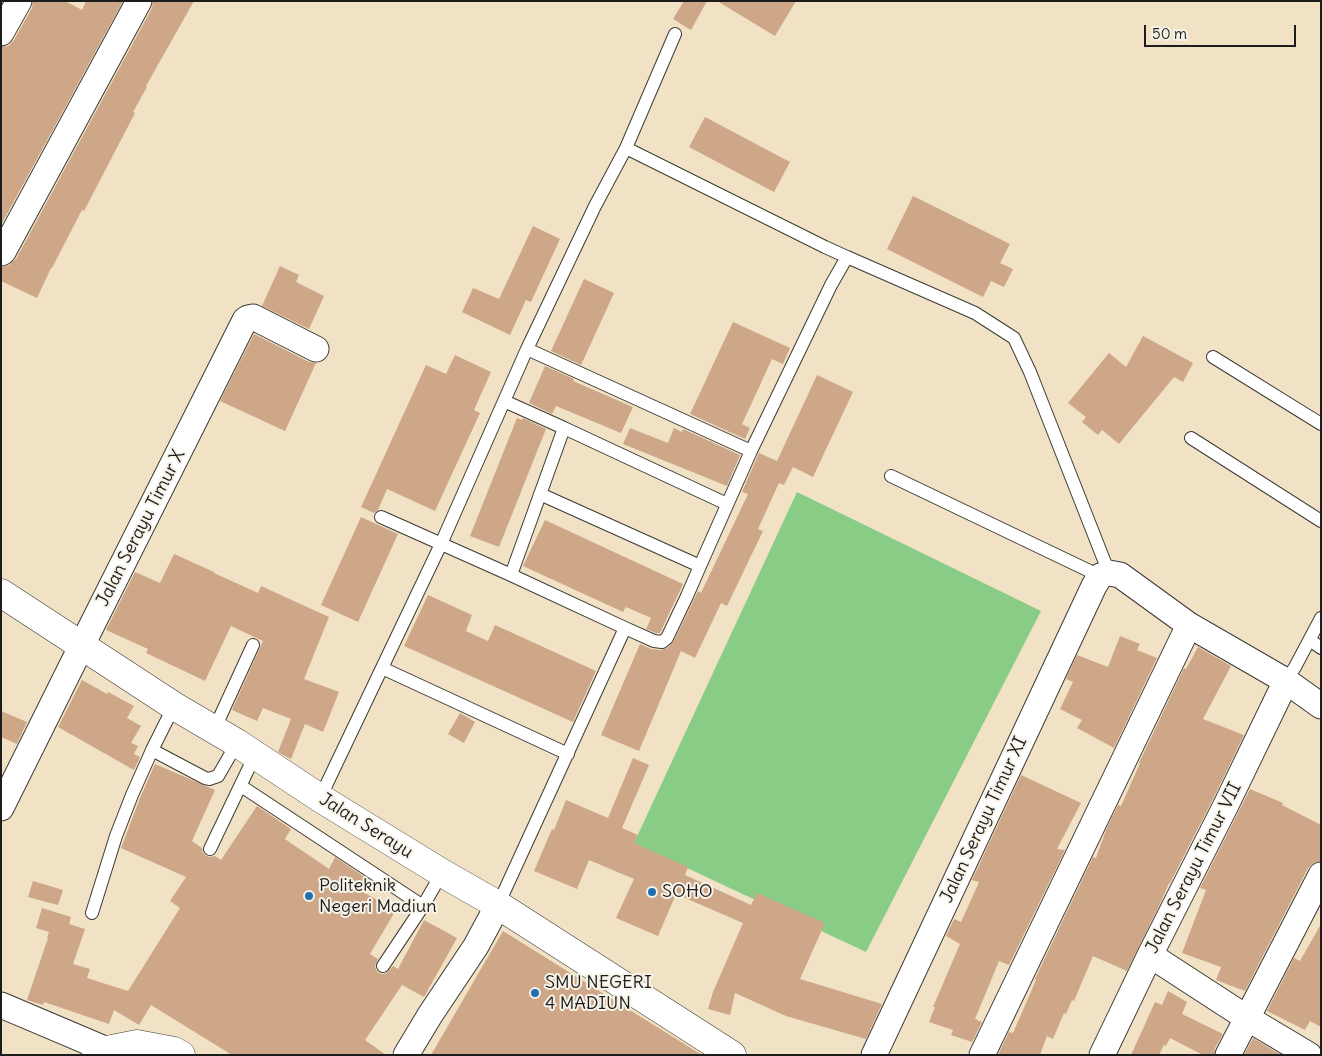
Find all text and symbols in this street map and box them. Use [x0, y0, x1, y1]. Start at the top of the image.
scale bar [1147, 15, 1300, 47]
text: 50 m [1152, 24, 1187, 43]
street label: Jalan Serayu Timur X [92, 446, 190, 610]
street label: Jalan Serayu Timur XI [936, 733, 1032, 907]
street label: Jalan Serayu Timur VII [1142, 779, 1246, 957]
street label: Jalan Serayu [315, 789, 417, 863]
place label: Politeknik Negeri Madiun [319, 875, 437, 918]
place label: SOHO [662, 881, 713, 903]
marker: SOHO [646, 886, 658, 898]
marker: Politeknik Negeri Madiun [303, 890, 315, 902]
place label: SMU NEGERI 4 MADIUN [545, 972, 652, 1014]
marker: SMU NEGERI 4 MADIUN [529, 987, 541, 999]

